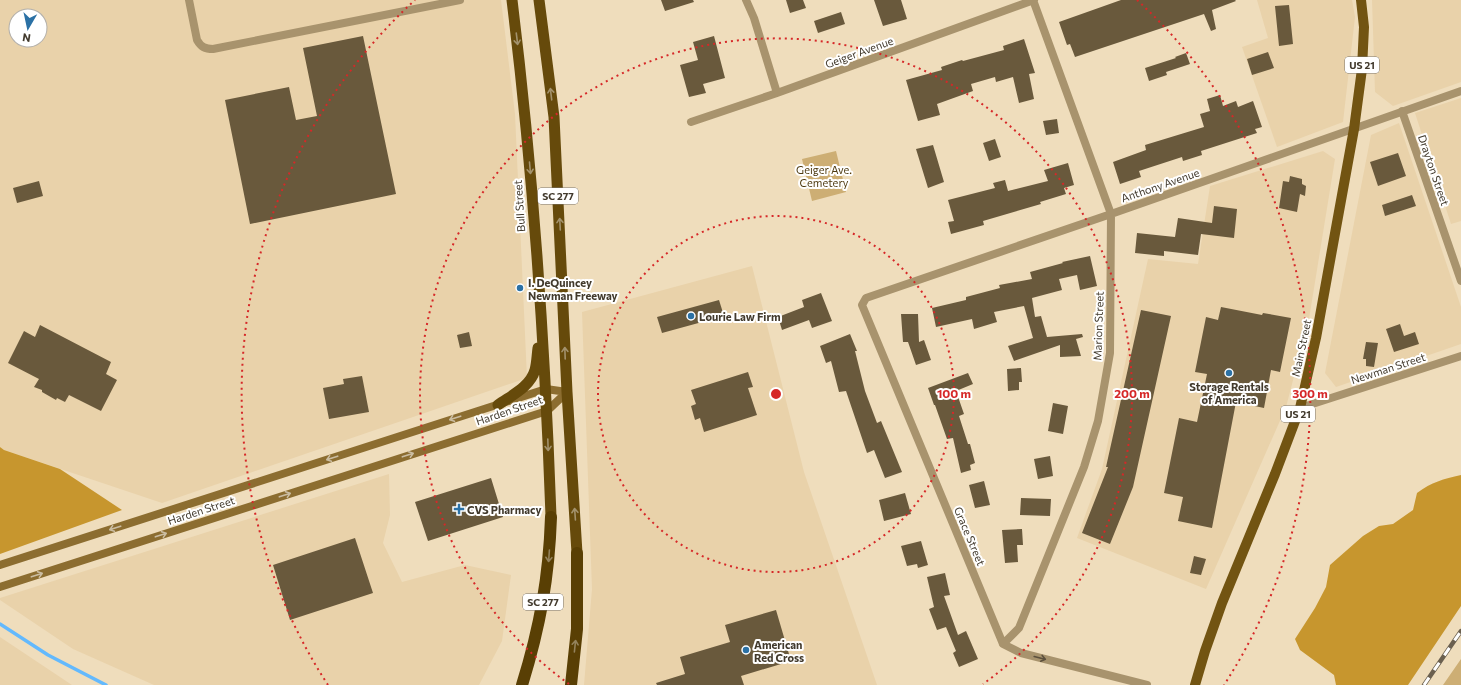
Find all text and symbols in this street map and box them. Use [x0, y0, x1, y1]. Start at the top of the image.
north arrow [8, 8, 48, 48]
text: N [21, 31, 31, 45]
one-way arrow [513, 32, 520, 45]
street label: Geiger Avenue [823, 34, 895, 70]
road number: US 21 [1345, 57, 1379, 73]
one-way arrow [547, 88, 555, 101]
street label: Drayton Street [1416, 133, 1452, 208]
one-way arrow [526, 161, 533, 174]
park label: Geiger Ave. Cemetery [796, 163, 852, 189]
street label: Anthony Avenue [1119, 165, 1201, 204]
street label: Bull Street [511, 179, 527, 232]
road number: SC 277 [538, 188, 578, 204]
one-way arrow [556, 218, 563, 231]
place label: I. DeQuincey Newman Freeway [528, 276, 618, 302]
marker: I. DeQuincey Newman Freeway [515, 283, 525, 293]
street label: Marion Street [1090, 291, 1106, 361]
place label: Lourie Law Firm [699, 310, 781, 323]
marker: Lourie Law Firm [686, 311, 696, 321]
street label: Main Street [1289, 318, 1314, 378]
one-way arrow [562, 347, 569, 360]
street label: Newman Street [1349, 350, 1427, 386]
marker: Storage Rentals of America [1224, 368, 1234, 378]
place label: Storage Rentals of America [1189, 380, 1269, 406]
text: 100 m [937, 386, 971, 400]
text: 200 m [1114, 386, 1150, 400]
text: 300 m [1292, 386, 1328, 400]
centre of rings [769, 387, 783, 401]
street label: Harden Street [474, 392, 545, 428]
road number: US 21 [1281, 406, 1315, 422]
one-way arrow [450, 415, 462, 423]
one-way arrow [545, 438, 552, 451]
one-way arrow [402, 451, 415, 458]
one-way arrow [325, 455, 338, 462]
one-way arrow [278, 491, 291, 498]
street label: Harden Street [166, 493, 237, 527]
place label: CVS Pharmacy [467, 503, 541, 516]
marker: CVS Pharmacy [454, 504, 464, 514]
street label: Grace Street [952, 505, 988, 568]
one-way arrow [571, 508, 578, 521]
one-way arrow [108, 525, 121, 532]
one-way arrow [154, 531, 167, 538]
one-way arrow [546, 549, 553, 562]
one-way arrow [30, 571, 43, 578]
road number: SC 277 [523, 594, 563, 610]
place label: American Red Cross [754, 638, 804, 664]
one-way arrow [572, 640, 579, 653]
marker: American Red Cross [741, 645, 751, 655]
one-way arrow [1033, 654, 1046, 662]

